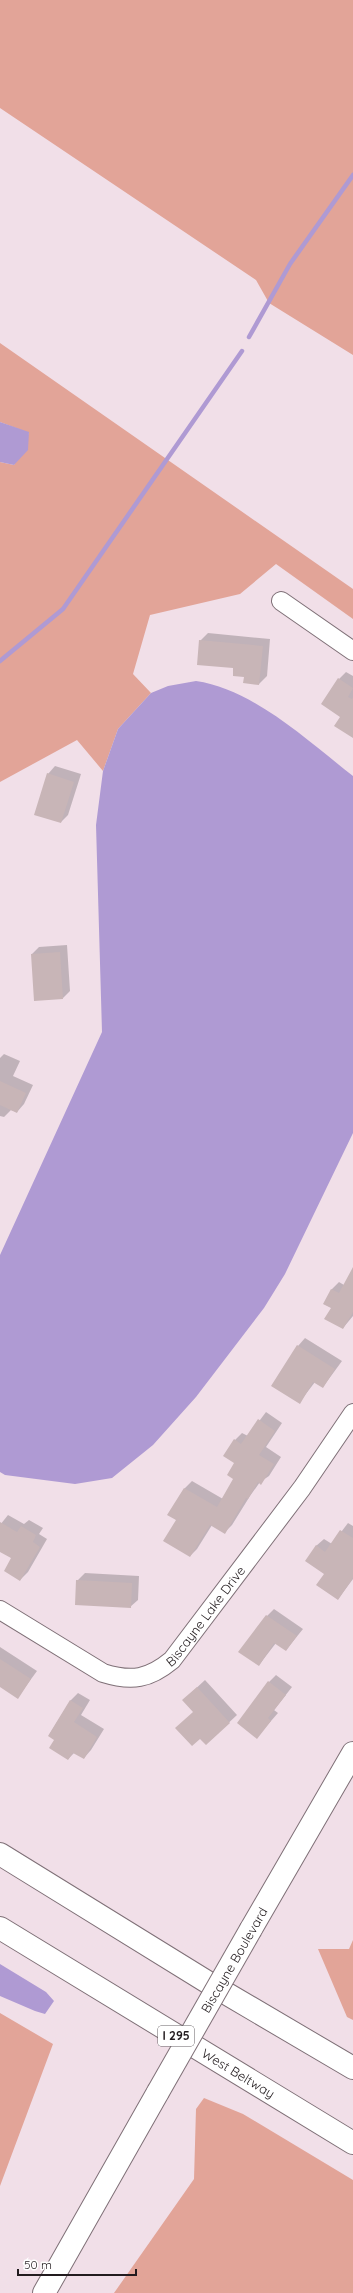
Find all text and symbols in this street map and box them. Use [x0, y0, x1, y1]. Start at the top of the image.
street label: Biscayne Lake Drive [162, 1563, 248, 1670]
street label: Biscayne Boulevard [197, 1905, 271, 2015]
road number: I 295 [158, 2026, 194, 2046]
street label: West Beltway [199, 2045, 278, 2101]
scale bar [18, 2251, 136, 2277]
text: 50 m [24, 2257, 52, 2272]

